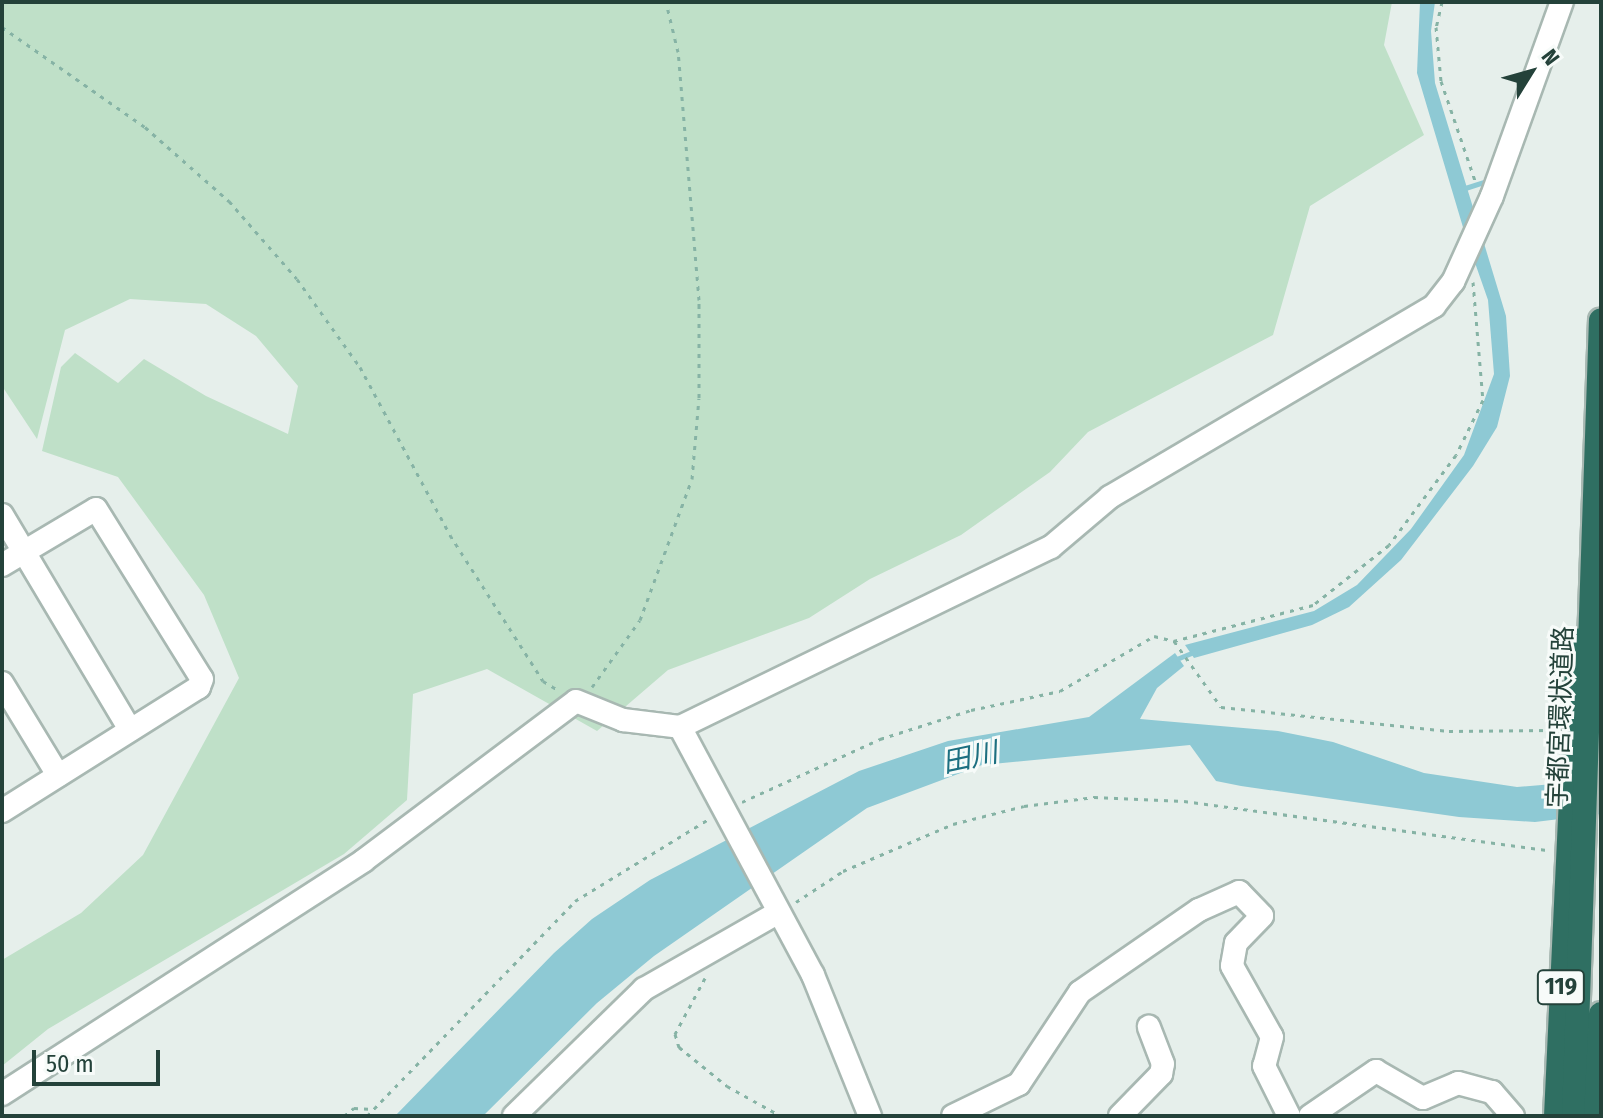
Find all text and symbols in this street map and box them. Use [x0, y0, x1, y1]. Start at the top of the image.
north arrow [1491, 32, 1571, 112]
text: N [1536, 44, 1565, 71]
street label: 宇都宮環状道路 [1542, 626, 1580, 808]
water label: 田川 [939, 736, 1001, 780]
road number: 119 [1535, 967, 1587, 1007]
scale bar [36, 1034, 164, 1084]
text: 50 m [46, 1050, 94, 1078]

